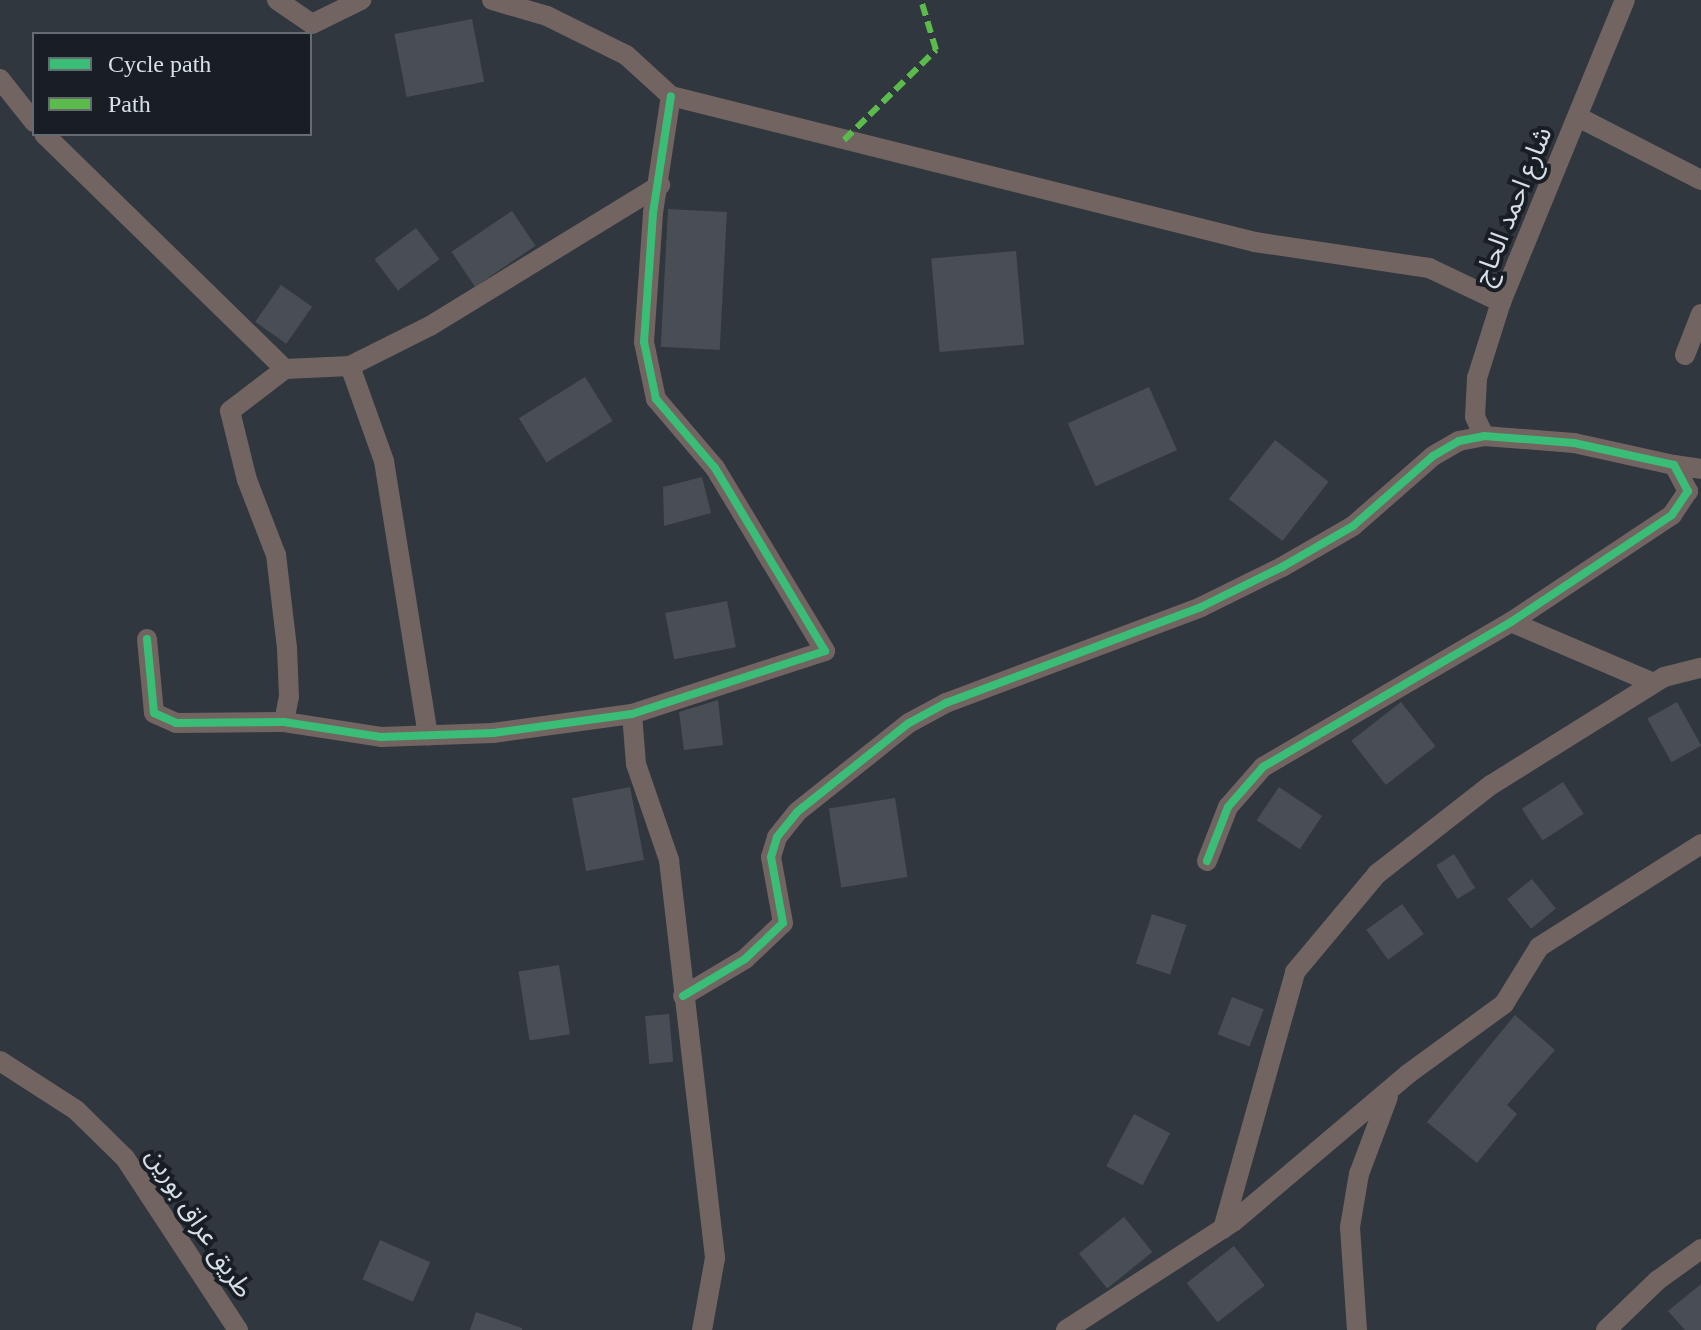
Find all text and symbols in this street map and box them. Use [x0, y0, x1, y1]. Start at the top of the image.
legend [32, 32, 312, 136]
text: Cycle path [108, 51, 211, 77]
text: Path [108, 91, 151, 117]
street label: شارع احمد الحاج [1467, 122, 1559, 290]
street label: طريق عراق بورين [139, 1142, 259, 1304]

